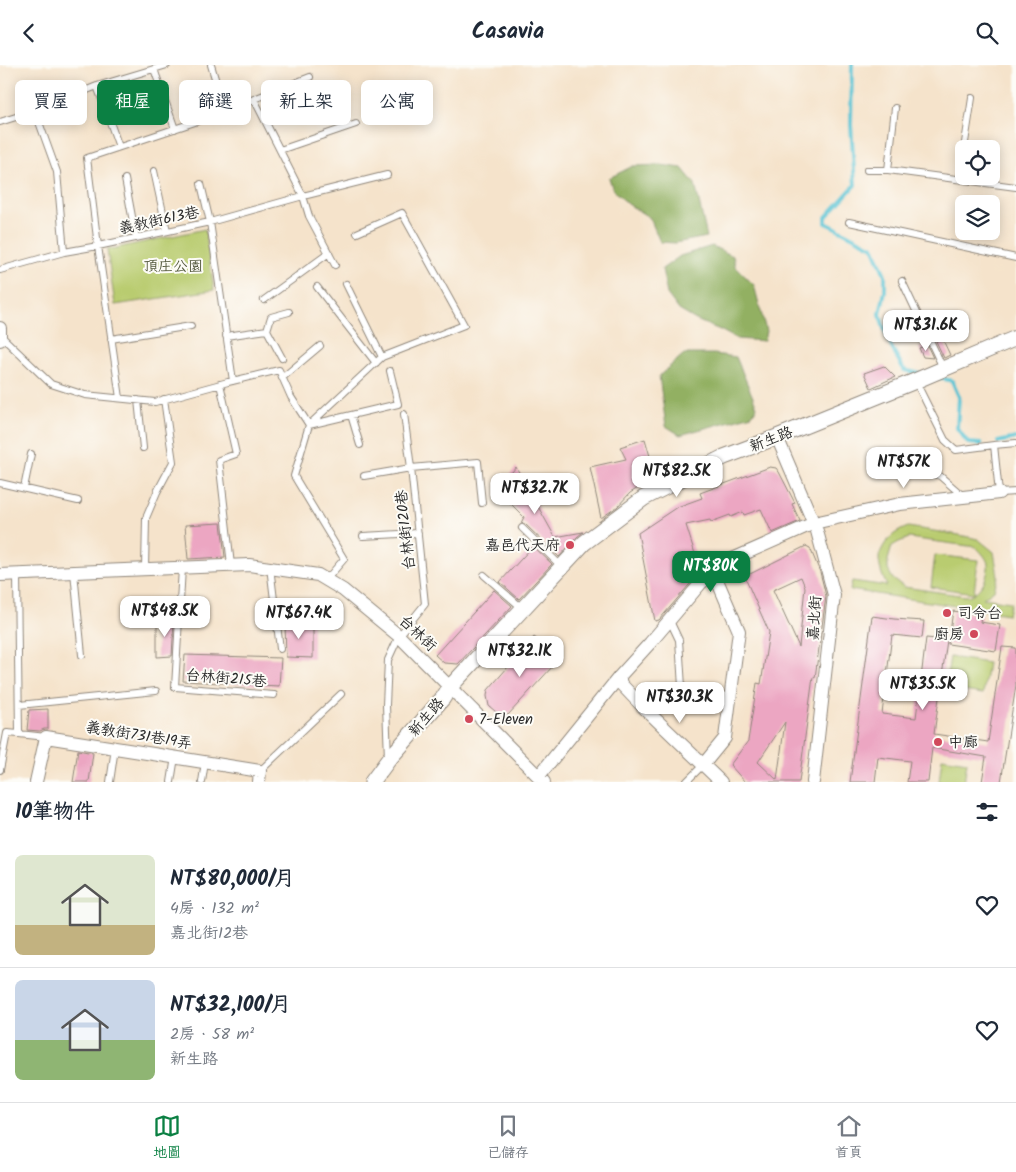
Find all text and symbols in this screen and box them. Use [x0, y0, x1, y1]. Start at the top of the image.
text: Casavia [472, 15, 544, 50]
icon: back [15, 19, 43, 47]
icon: search [973, 19, 1001, 47]
chip: 買屋 [15, 80, 87, 125]
chip: 租屋 [97, 80, 169, 125]
chip: 篩選 [179, 80, 251, 125]
chip: 新上架 [261, 80, 351, 125]
chip: 公寓 [361, 80, 433, 125]
map controls [955, 140, 1000, 240]
button: locate [955, 140, 1000, 185]
button: layers [955, 195, 1000, 240]
street label: 義教街613巷 [117, 201, 202, 241]
park label: 頂庄公園 [143, 255, 203, 279]
pin: NT$31.6K [874, 309, 978, 352]
text: NT$31.6K [894, 313, 958, 338]
street label: 新生路 [746, 421, 797, 459]
pin: NT$57K [863, 447, 945, 489]
text: NT$57K [877, 450, 931, 475]
pin: NT$82.5K [625, 455, 729, 498]
text: NT$82.5K [643, 459, 711, 484]
pin: NT$32.7K [483, 473, 587, 515]
text: NT$32.7K [501, 476, 569, 501]
street label: 台林街120巷 [390, 488, 422, 571]
place label: 嘉邑代天府 [485, 534, 560, 558]
marker: 嘉邑代天府 [564, 539, 576, 551]
pin: NT$80K [670, 551, 752, 593]
text: NT$80K [683, 554, 739, 579]
pin: NT$48.5K [113, 595, 217, 638]
street label: 嘉北街 [801, 595, 829, 641]
pin: NT$67.4K [247, 597, 351, 640]
text: NT$48.5K [131, 599, 199, 624]
text: NT$67.4K [266, 601, 332, 626]
place label: 司令台 [957, 602, 1002, 626]
marker: 司令台 [941, 607, 953, 619]
street label: 台林街 [393, 610, 442, 658]
place label: 廚房 [934, 623, 964, 647]
marker: 廚房 [968, 628, 980, 640]
pin: NT$32.1K [468, 635, 572, 678]
text: NT$32.1K [488, 639, 552, 664]
street label: 台林街215巷 [184, 663, 268, 695]
pin: NT$35.5K [871, 669, 975, 711]
text: NT$35.5K [890, 672, 956, 697]
pin: NT$30.3K [628, 681, 732, 724]
text: NT$30.3K [646, 685, 714, 710]
street label: 新生路 [403, 693, 451, 743]
place label: 7-Eleven [479, 708, 533, 732]
marker: 7-Eleven [463, 713, 475, 725]
street label: 義教街731巷19弄 [84, 716, 194, 756]
place label: 中廊 [948, 731, 978, 755]
marker: 中廊 [932, 736, 944, 748]
text: 10筆物件 [15, 796, 95, 829]
icon: filters [973, 798, 1001, 826]
text: NT$80,000/月 [170, 863, 295, 896]
icon: home [55, 875, 115, 935]
icon: heart [973, 891, 1001, 919]
text: 4房 · 132 m² [170, 896, 259, 921]
text: 嘉北街12巷 [170, 921, 248, 946]
text: NT$32,100/月 [170, 989, 291, 1022]
icon: home [55, 1000, 115, 1060]
icon: heart [973, 1016, 1001, 1044]
text: 2房 · 58 m² [170, 1022, 254, 1047]
text: 新生路 [170, 1047, 218, 1072]
tab: 地圖 [153, 1112, 181, 1164]
tab: 已儲存 [487, 1112, 529, 1164]
tab: 首頁 [835, 1112, 863, 1164]

